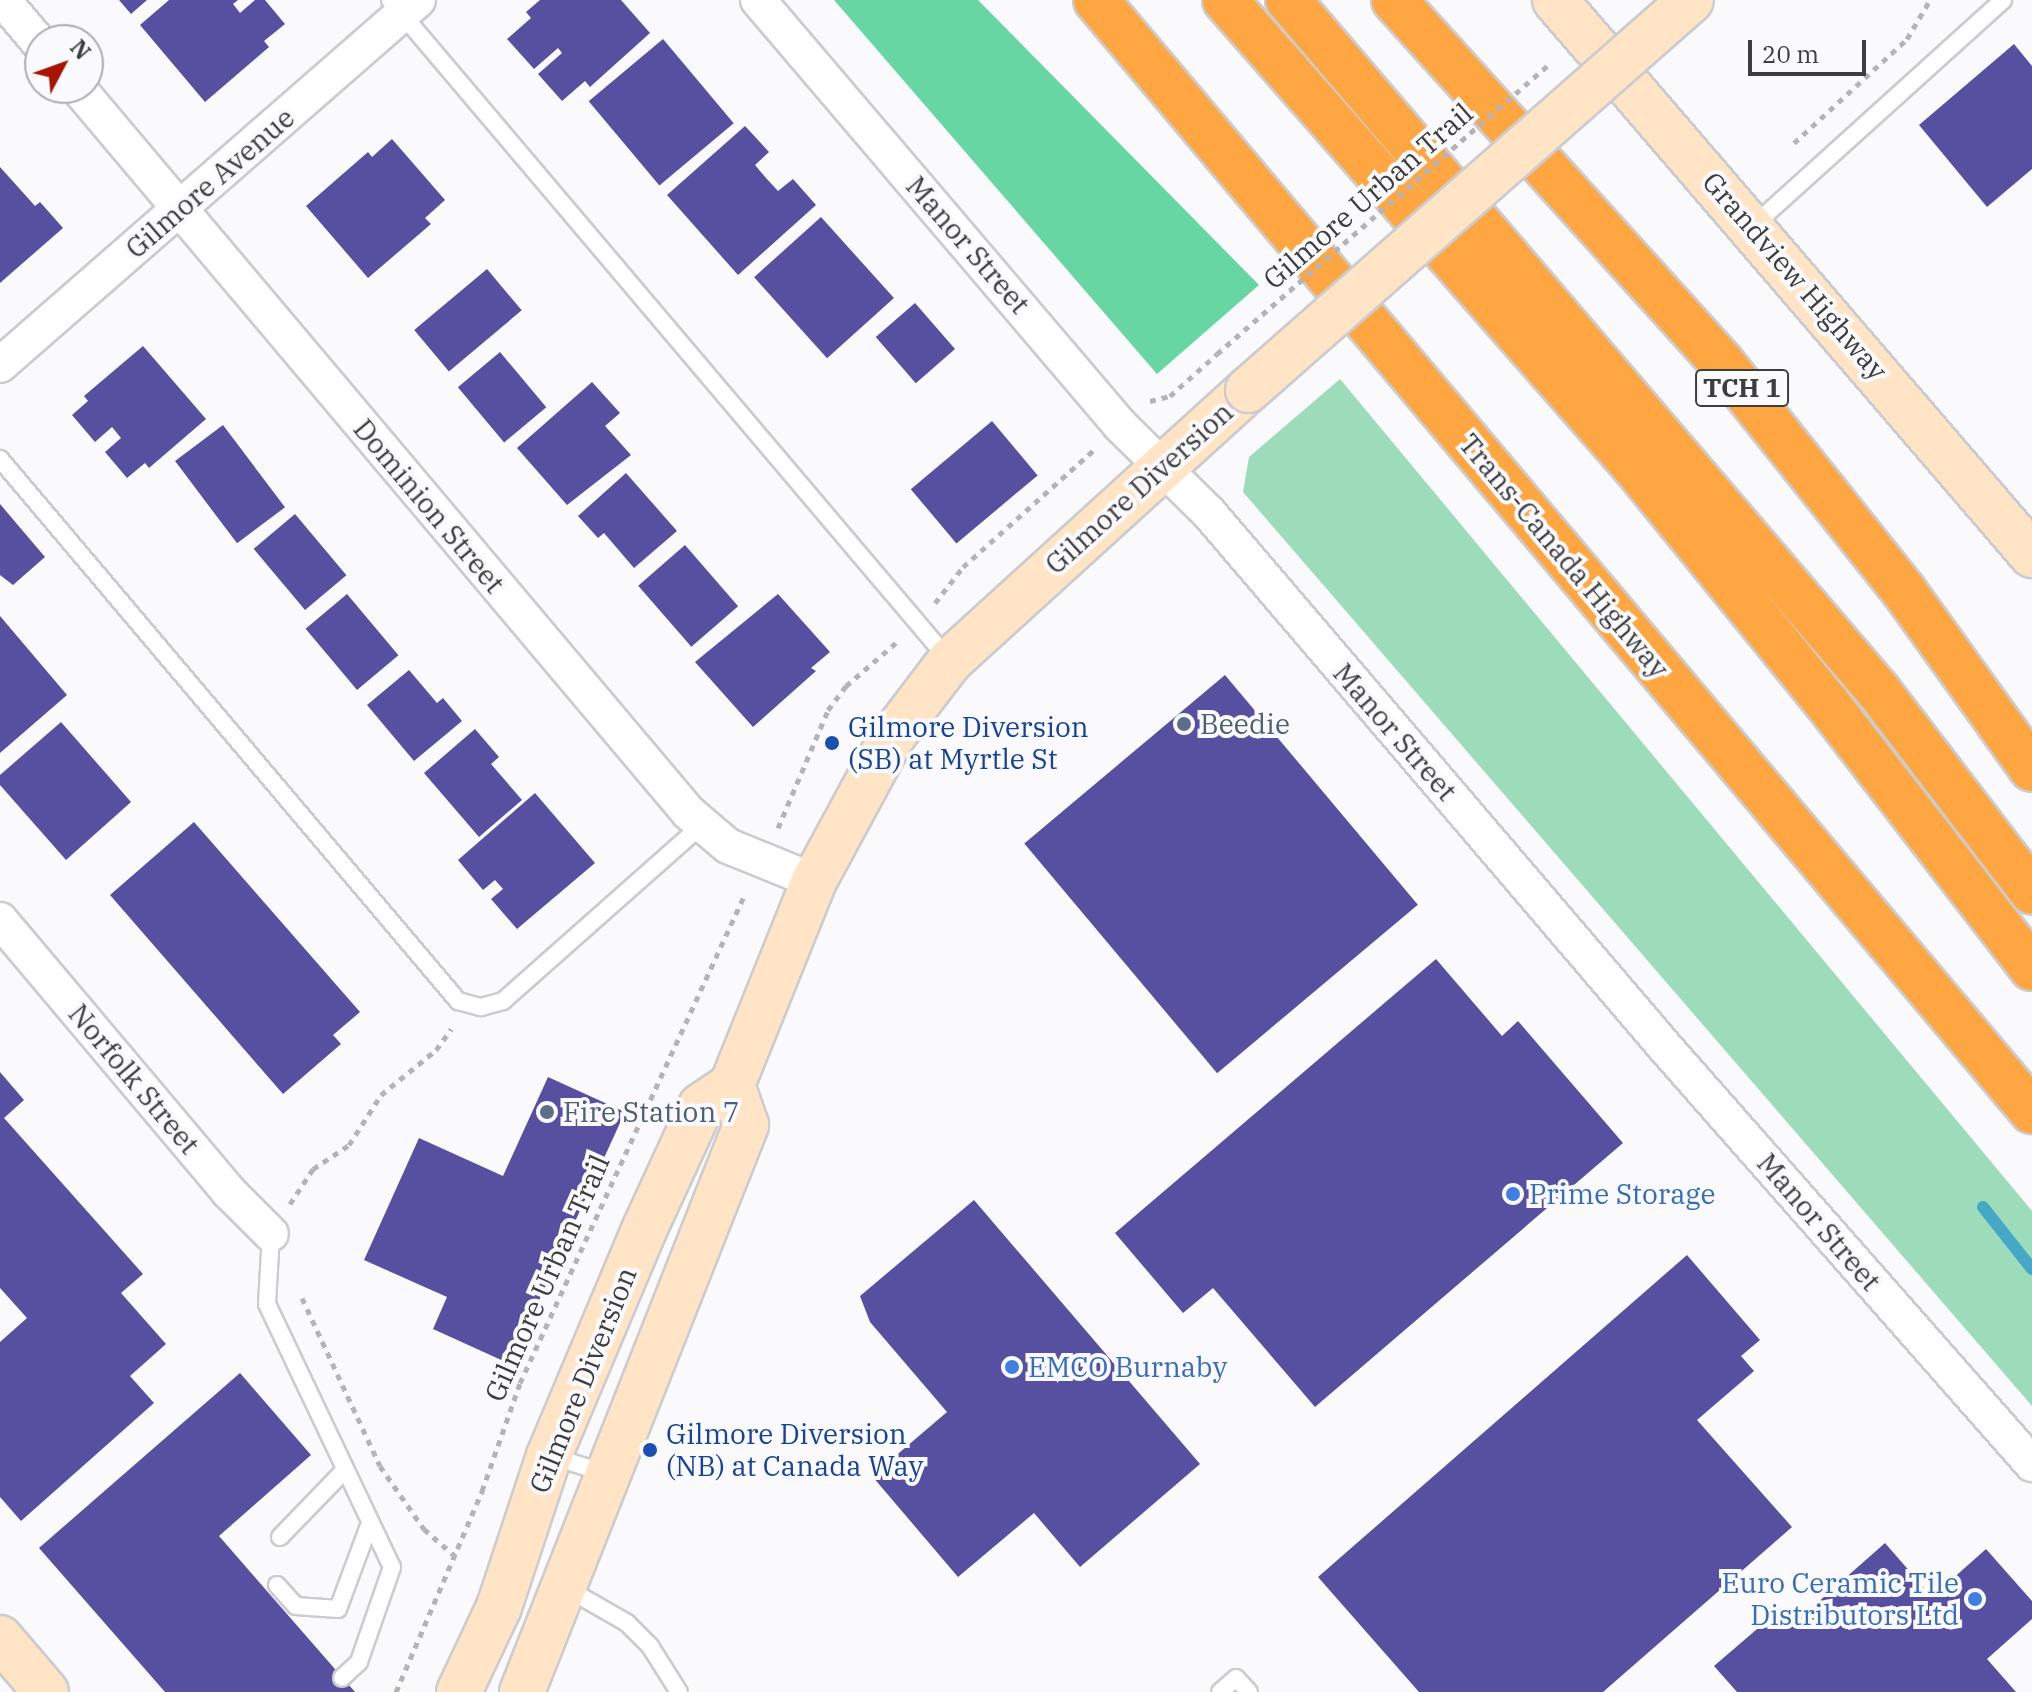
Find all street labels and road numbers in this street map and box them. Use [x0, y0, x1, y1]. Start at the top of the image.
street label: Gilmore Urban Trail [1257, 96, 1479, 296]
street label: Gilmore Avenue [119, 101, 301, 265]
street label: Grandview Highway [1696, 165, 1894, 387]
street label: Manor Street [899, 169, 1037, 321]
road number: TCH 1 [1694, 366, 1790, 410]
street label: Gilmore Diversion [1038, 395, 1240, 581]
street label: Dominion Street [347, 412, 511, 600]
street label: Trans-Canada Highway [1452, 427, 1676, 685]
street label: Manor Street [1326, 656, 1464, 808]
street label: Norfolk Street [62, 997, 206, 1161]
street label: Manor Street [1750, 1146, 1888, 1298]
street label: Gilmore Urban Trail [478, 1150, 616, 1406]
street label: Gilmore Diversion [522, 1262, 644, 1498]

